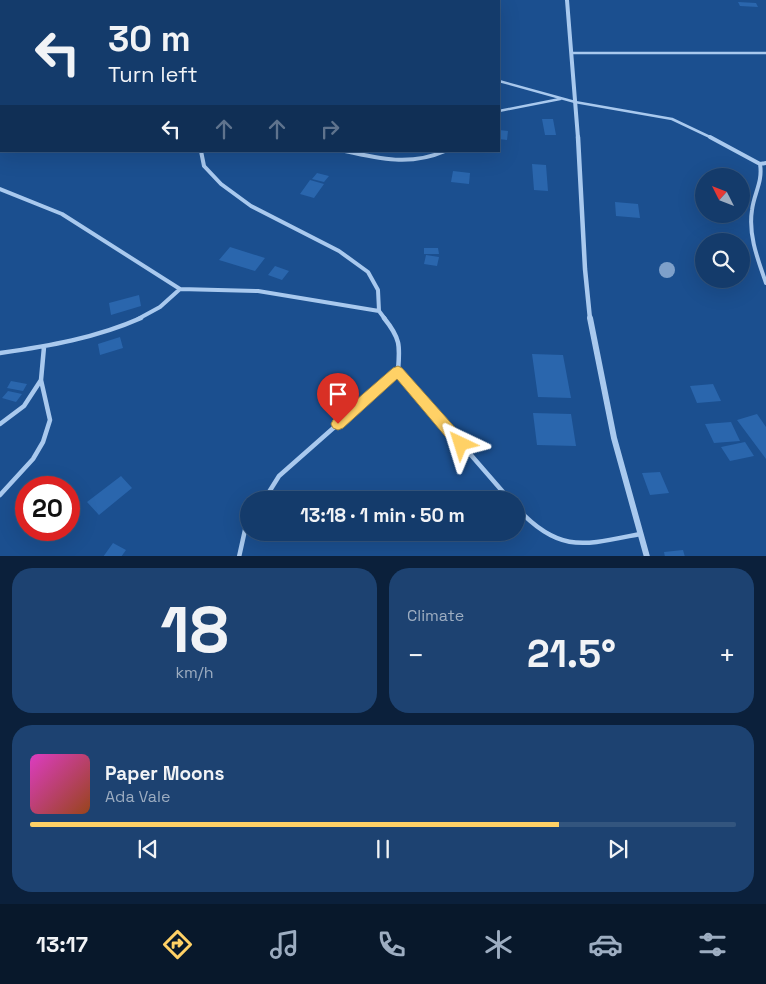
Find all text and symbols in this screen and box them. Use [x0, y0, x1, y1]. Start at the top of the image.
text: 30 m [108, 17, 191, 61]
icon: left [25, 20, 90, 85]
text: Turn left [108, 60, 198, 88]
icon: left [157, 115, 185, 143]
icon: ahead [210, 115, 238, 143]
icon: ahead [263, 115, 291, 143]
icon: right [316, 115, 344, 143]
north arrow [695, 168, 750, 222]
map controls [695, 168, 750, 288]
button: search [695, 233, 750, 288]
pin [317, 373, 359, 424]
icon: arrive [324, 380, 352, 408]
position arrow [434, 417, 486, 469]
speed limit sign: 20 [15, 476, 80, 541]
text: 13:18 · 1 min · 50 m [300, 503, 465, 528]
text: 18 [160, 588, 229, 671]
text: Climate [407, 605, 464, 626]
text: 21.5° [527, 630, 616, 678]
text: − [407, 637, 424, 673]
text: + [719, 637, 736, 673]
text: km/h [175, 662, 214, 683]
text: Paper Moons [105, 761, 224, 786]
text: Ada Vale [105, 786, 170, 807]
icon: previous [134, 835, 162, 863]
icon: pause [369, 835, 397, 863]
icon: next [604, 835, 632, 863]
icon: directions [160, 927, 195, 962]
icon: music [267, 927, 302, 962]
icon: phone [374, 927, 409, 962]
icon: climate [481, 927, 516, 962]
icon: car [588, 927, 623, 962]
icon: filters [695, 927, 730, 962]
text: 13:17 [36, 930, 88, 958]

